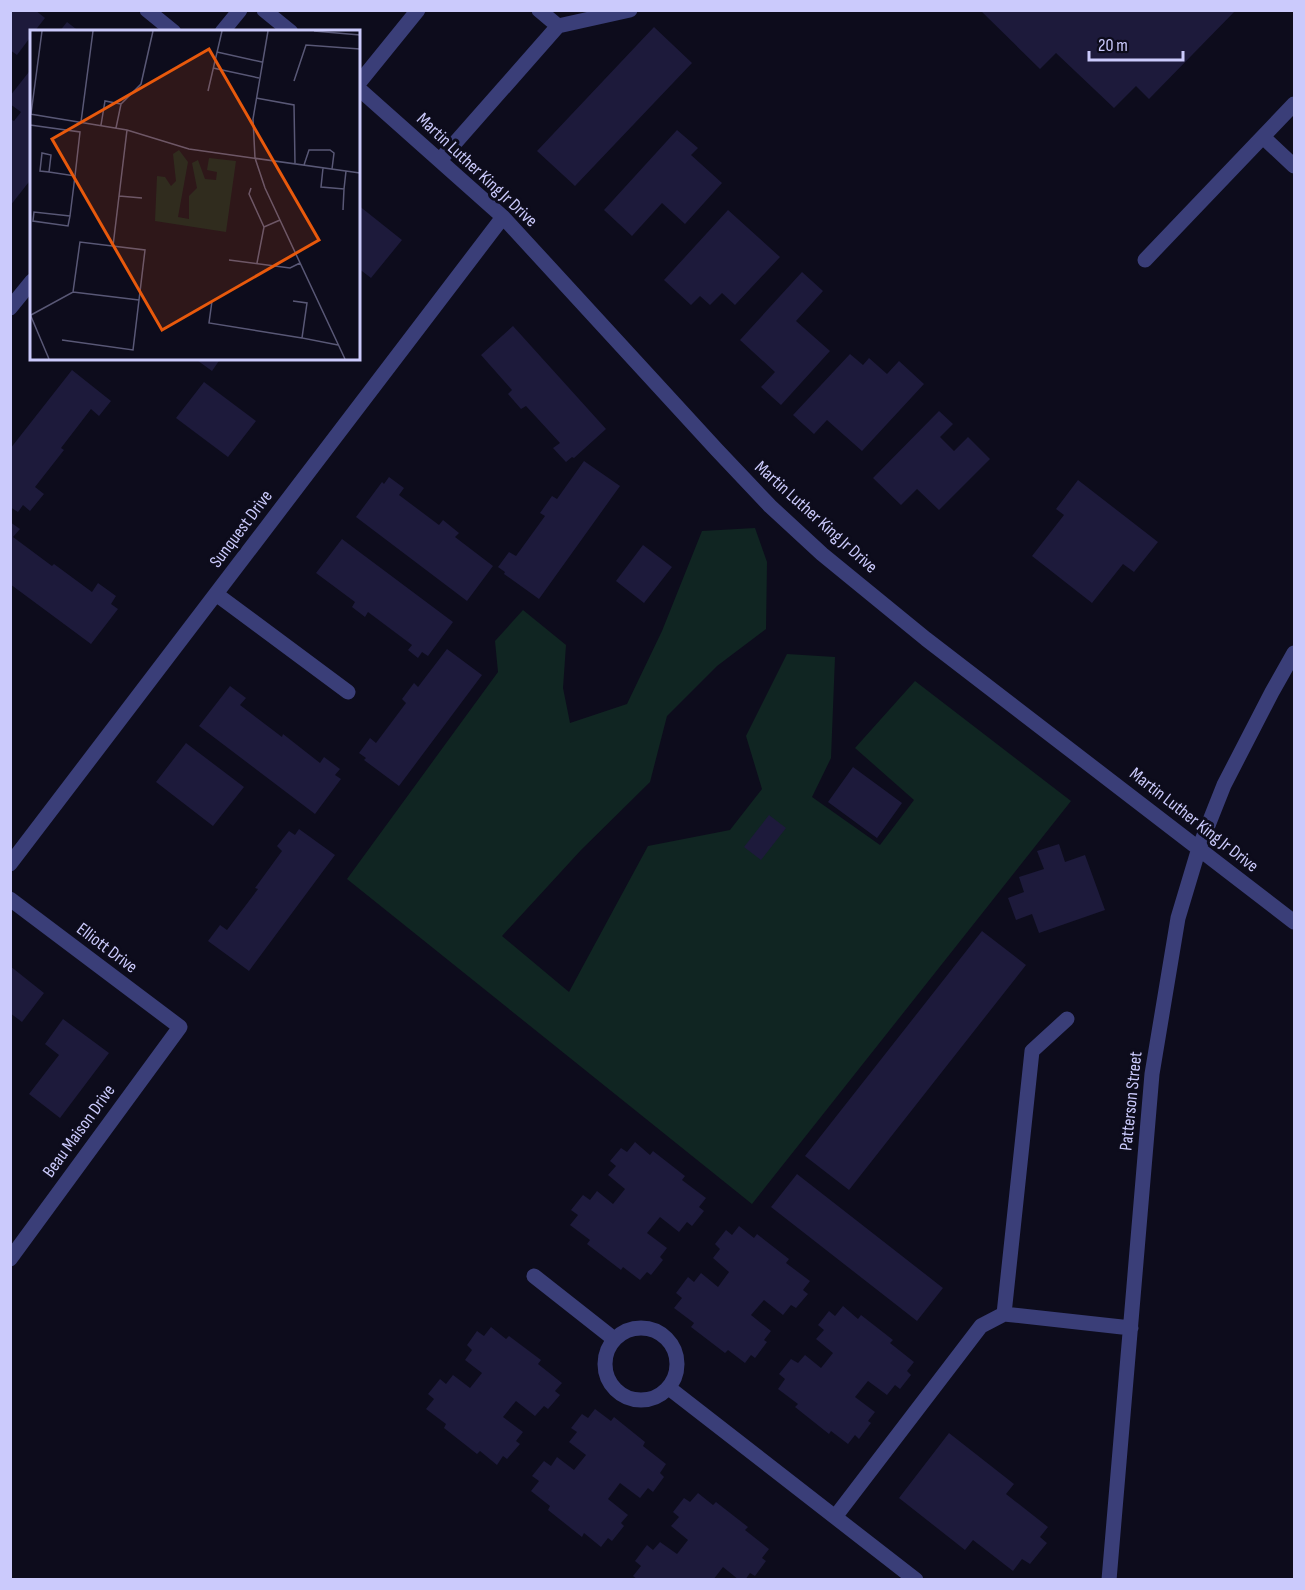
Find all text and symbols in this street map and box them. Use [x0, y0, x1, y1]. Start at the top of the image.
scale bar [1089, 24, 1184, 62]
inset map [30, 30, 360, 360]
text: 20 m [1098, 35, 1128, 56]
street label: Martin Luther King Jr Drive [412, 109, 542, 231]
street label: Martin Luther King Jr Drive [750, 457, 882, 577]
street label: Sunquest Drive [205, 486, 277, 572]
street label: Martin Luther King Jr Drive [1125, 763, 1263, 877]
street label: Elliott Drive [73, 918, 141, 978]
street label: Patterson Street [1115, 1050, 1147, 1152]
street label: Beau Maison Drive [38, 1081, 120, 1181]

